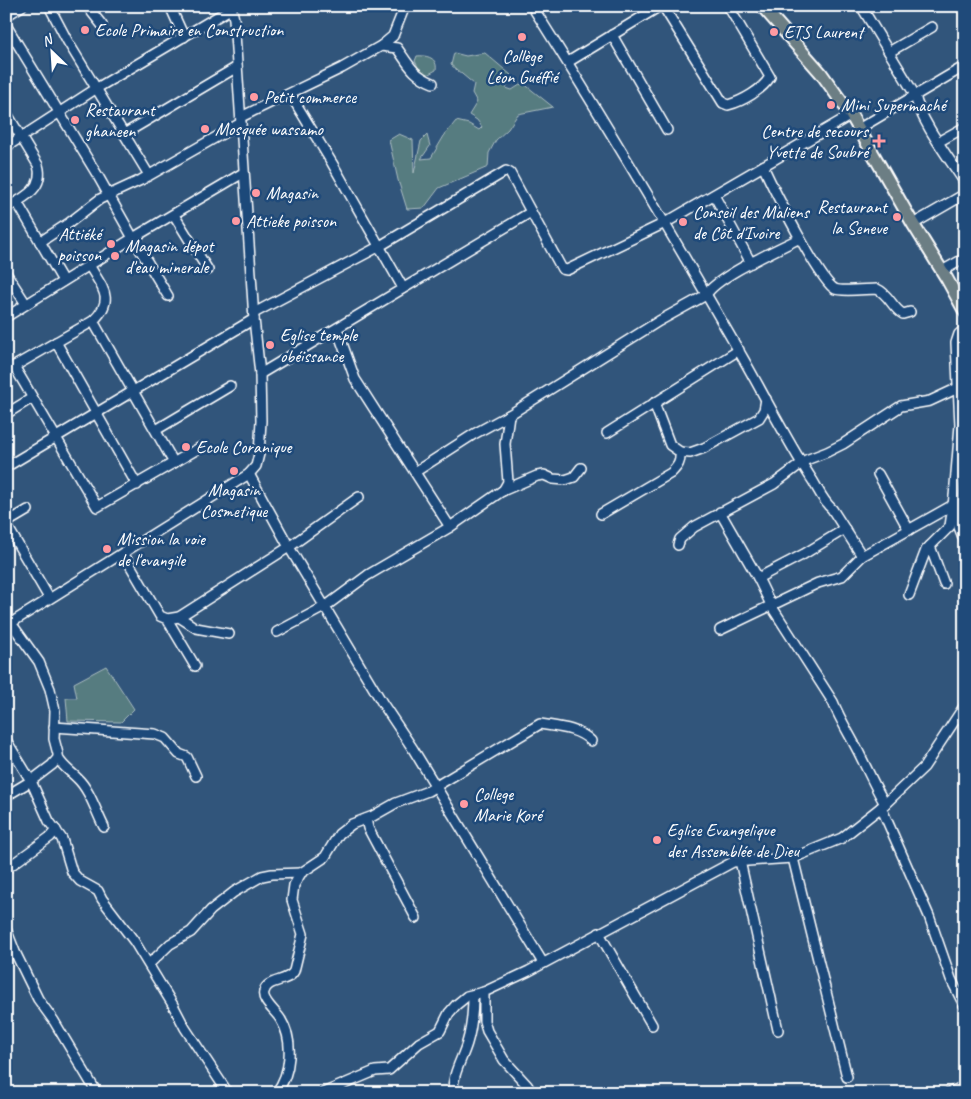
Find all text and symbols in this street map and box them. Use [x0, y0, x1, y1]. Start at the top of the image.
place label: Ecole Primaire en Construction [95, 19, 284, 41]
place label: ETS Laurent [784, 21, 866, 43]
marker: Ecole Primaire en Construction [79, 24, 91, 36]
marker: ETS Laurent [768, 26, 780, 38]
north arrow [28, 28, 78, 78]
text: N [39, 30, 56, 50]
marker: Collège Léon Guéffié [516, 31, 528, 43]
place label: Collège Léon Guéffié [486, 45, 561, 88]
place label: Petit commerce [264, 86, 357, 108]
marker: Petit commerce [248, 91, 260, 103]
place label: Mini Supermaché [841, 94, 949, 116]
place label: Restaurant ghaneen [85, 99, 157, 142]
marker: Mini Supermaché [825, 99, 837, 111]
marker: Restaurant ghaneen [69, 114, 81, 126]
place label: Mosquée wassamo [215, 118, 325, 140]
place label: Centre de secours Yvette de Soubré [761, 120, 871, 163]
marker: Mosquée wassamo [199, 123, 211, 135]
marker: Centre de secours Yvette de Soubré [872, 134, 886, 148]
place label: Magasin [266, 182, 319, 204]
marker: Magasin [250, 187, 262, 199]
place label: Restaurant la Seneve [817, 196, 889, 239]
place label: Conseil des Maliens de Côt d'Ivoire [693, 201, 811, 244]
place label: Attieke poisson [246, 210, 337, 232]
marker: Restaurant la Seneve [891, 211, 903, 223]
marker: Attieke poisson [230, 215, 242, 227]
marker: Conseil des Maliens de Côt d'Ivoire [677, 216, 689, 228]
place label: Attiéké poisson [58, 223, 104, 266]
place label: Magasin dépot d'eau minerale [125, 235, 215, 278]
marker: Attiéké poisson [105, 238, 117, 250]
marker: Magasin dépot d'eau minerale [109, 250, 121, 262]
place label: Eglise temple obéissance [280, 324, 358, 367]
marker: Eglise temple obéissance [264, 339, 276, 351]
place label: Ecole Coranique [196, 436, 293, 458]
marker: Ecole Coranique [180, 441, 192, 453]
marker: Magasin Cosmetique [228, 465, 240, 477]
place label: Magasin Cosmetique [201, 479, 268, 522]
place label: Mission la voie de l'evangile [117, 528, 206, 571]
marker: Mission la voie de l'evangile [101, 543, 113, 555]
place label: College Marie Koré [474, 783, 545, 826]
marker: College Marie Koré [458, 798, 470, 810]
place label: Eglise Evangelique des Assemblée de Dieu [667, 819, 800, 862]
marker: Eglise Evangelique des Assemblée de Dieu [651, 834, 663, 846]

